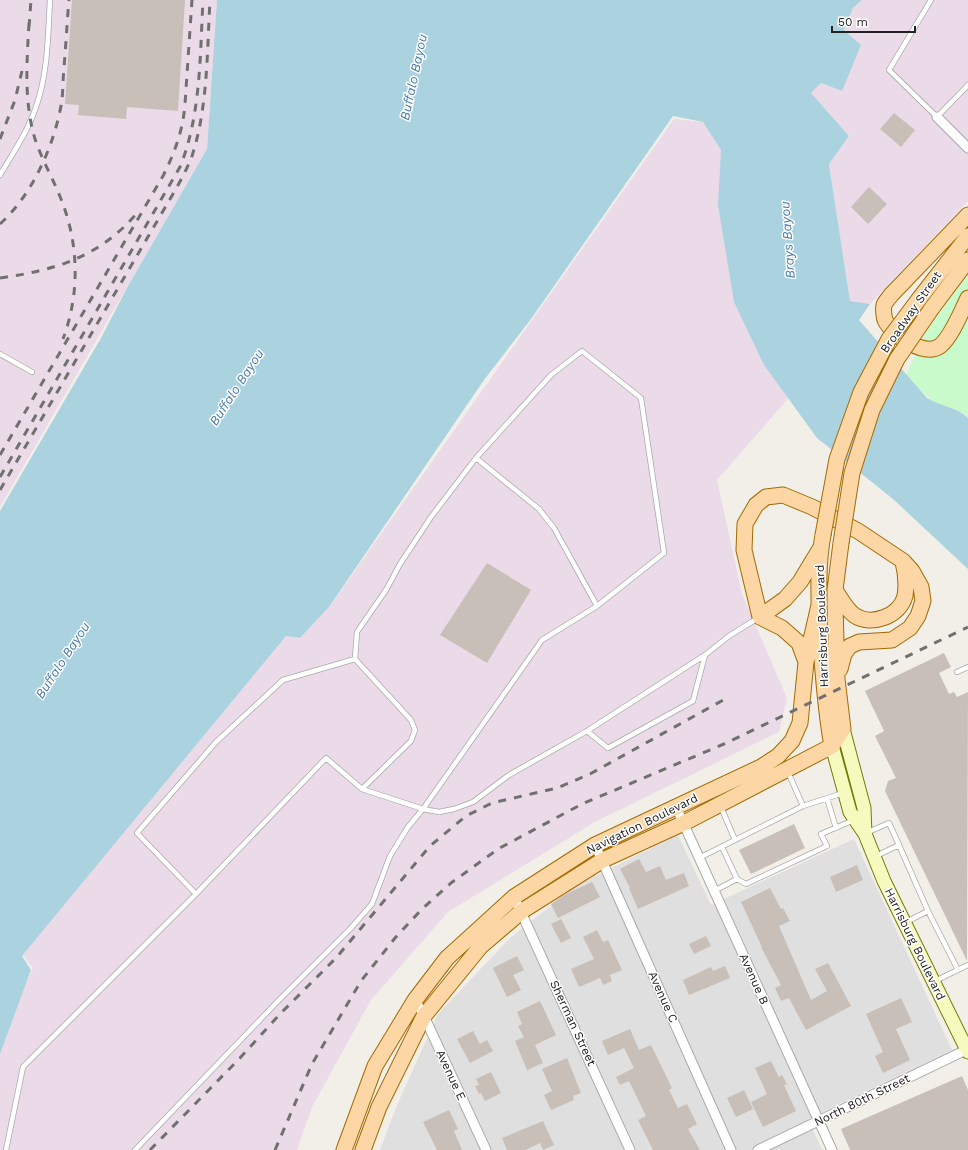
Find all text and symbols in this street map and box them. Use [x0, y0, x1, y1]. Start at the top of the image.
scale bar [832, 8, 915, 34]
text: 50 m [838, 15, 868, 29]
water label: Buffalo Bayou [397, 32, 430, 122]
water label: Brays Bayou [777, 201, 798, 279]
street label: Broadway Street [878, 268, 944, 356]
water label: Buffalo Bayou [206, 346, 267, 428]
street label: Harrisburg Boulevard [813, 564, 831, 688]
water label: Buffalo Bayou [32, 619, 93, 701]
street label: Navigation Boulevard [584, 791, 700, 857]
street label: Harrisburg Boulevard [882, 886, 948, 1002]
street label: Avenue B [737, 951, 772, 1007]
street label: Avenue C [645, 969, 681, 1025]
street label: Sherman Street [547, 978, 599, 1068]
street label: Avenue E [433, 1047, 469, 1103]
street label: North 80th Street [812, 1071, 912, 1129]

